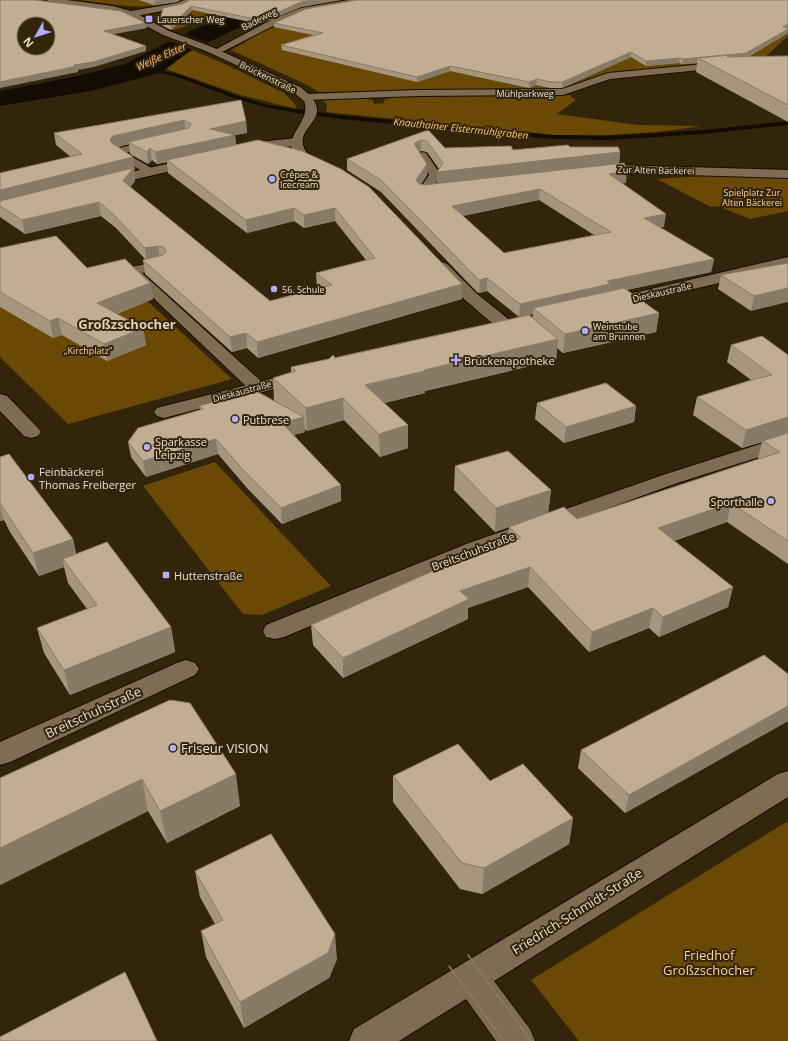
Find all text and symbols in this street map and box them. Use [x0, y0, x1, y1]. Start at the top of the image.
street label: Badeweg [239, 4, 279, 33]
place label: Lauerscher Weg [157, 13, 225, 26]
marker: Lauerscher Weg [144, 14, 154, 24]
north arrow [16, 16, 56, 56]
text: N [19, 34, 36, 51]
water label: Weiße Elster [134, 38, 189, 73]
street label: Brückenstraße [238, 58, 298, 96]
street label: Mühlparkweg [496, 87, 554, 100]
water label: Knauthainer Elstermühlgraben [393, 114, 529, 142]
street label: Zur Alten Bäckerei [618, 163, 694, 177]
place label: Crêpes & Icecream [280, 168, 319, 191]
marker: Crêpes & Icecream [267, 174, 277, 184]
park label: Spielplatz Zur Alten Bäckerei [722, 186, 782, 209]
street label: Dieskaustraße [631, 279, 693, 305]
place label: 56. Schule [282, 283, 325, 296]
marker: 56. Schule [269, 284, 279, 294]
district label: Großzschocher [78, 315, 176, 333]
place label: Weinstube am Brunnen [593, 320, 645, 343]
marker: Weinstube am Brunnen [580, 326, 590, 336]
park label: „Kirchplatz“ [64, 344, 113, 357]
place label: Brückenapotheke [464, 353, 555, 368]
marker: Brückenapotheke [451, 355, 461, 365]
street label: Dieskaustraße [211, 377, 273, 405]
place label: Putbrese [243, 412, 289, 427]
marker: Putbrese [230, 414, 240, 424]
place label: Sparkasse Leipzig [155, 434, 207, 462]
marker: Sparkasse Leipzig [142, 442, 152, 452]
place label: Feinbäckerei Thomas Freiberger [39, 464, 136, 492]
marker: Feinbäckerei Thomas Freiberger [26, 472, 36, 482]
place label: Sporthalle [711, 494, 763, 509]
marker: Sporthalle [766, 496, 776, 506]
street label: Breitschuhstraße [429, 528, 517, 574]
place label: Huttenstraße [174, 568, 242, 583]
marker: Huttenstraße [161, 570, 171, 580]
street label: Breitschuhstraße [42, 682, 144, 742]
place label: Friseur VISION [181, 739, 269, 757]
marker: Friseur VISION [168, 743, 178, 753]
street label: Friedrich-Schmidt-Straße [508, 863, 646, 959]
park label: Friedhof Großzschocher [663, 946, 756, 979]

